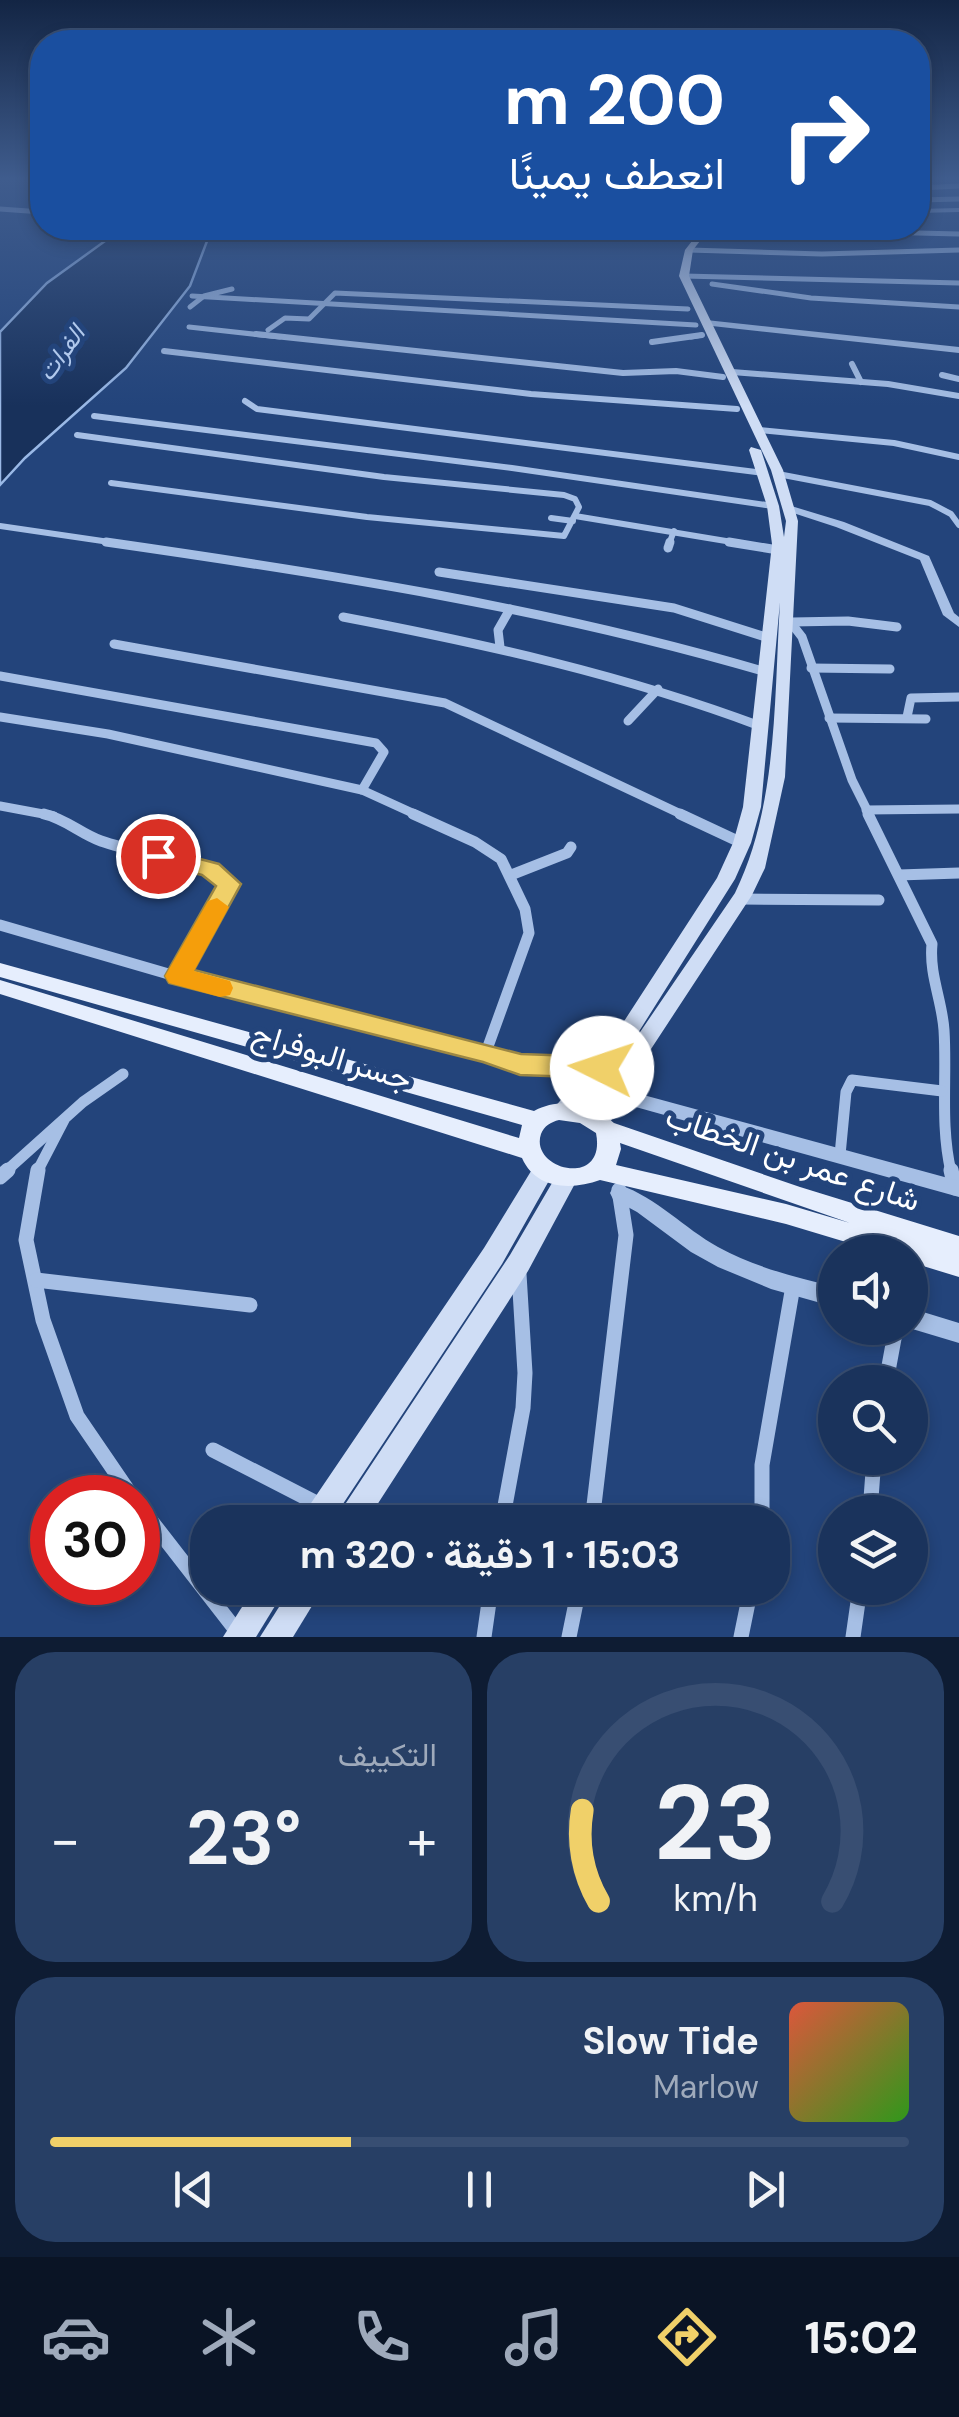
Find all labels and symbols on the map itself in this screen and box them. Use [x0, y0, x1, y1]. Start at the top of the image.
water label: الفرات [30, 316, 94, 387]
pin [116, 814, 201, 899]
street label: جسر البوفراج [247, 1012, 417, 1101]
position arrow [550, 1016, 654, 1120]
street label: شارع عمر بن الخطاب [660, 1095, 926, 1222]
speed limit sign: 30 [30, 1475, 160, 1605]

